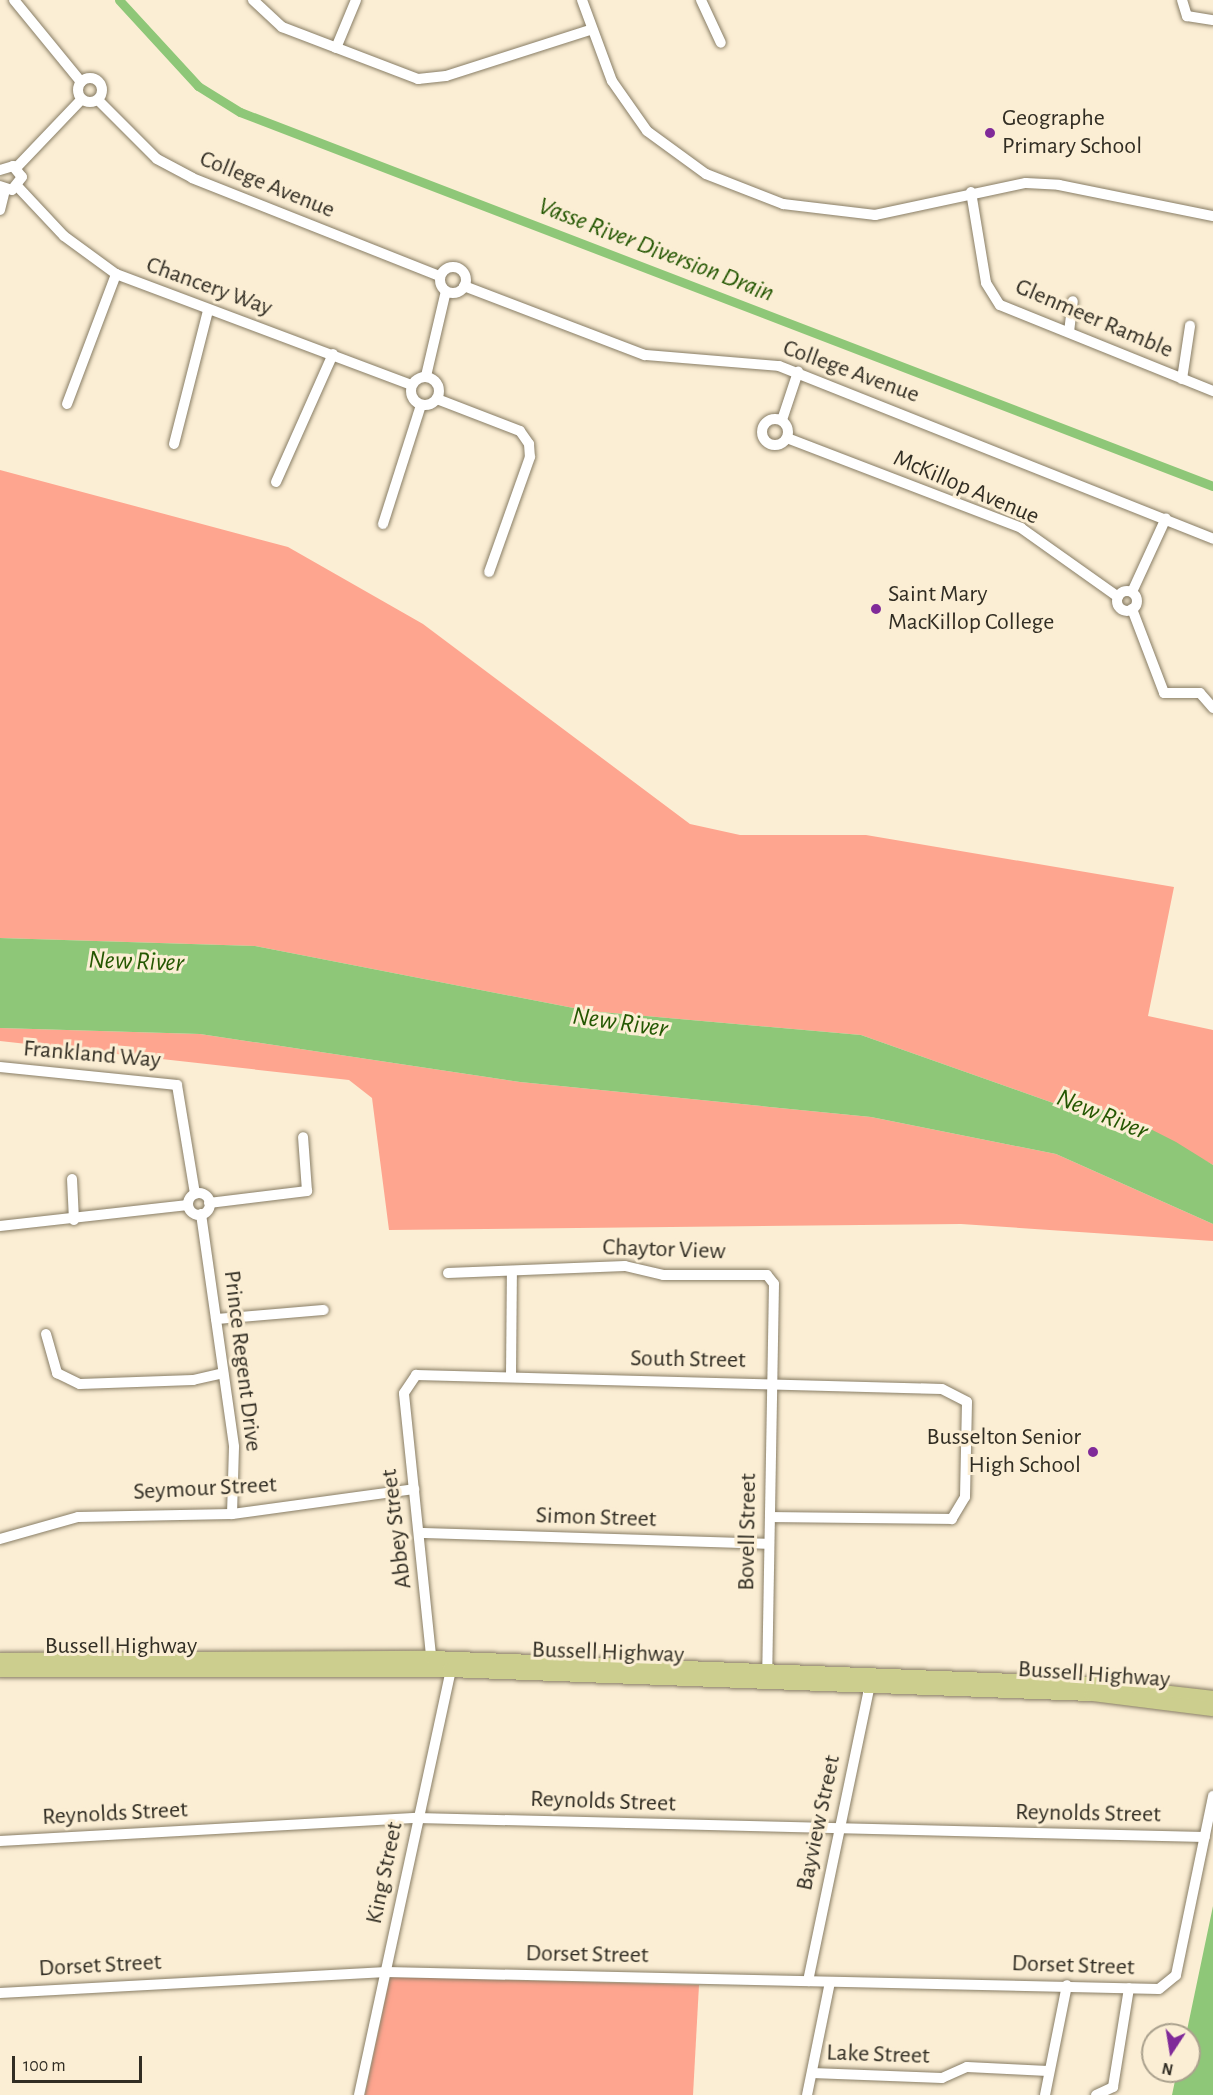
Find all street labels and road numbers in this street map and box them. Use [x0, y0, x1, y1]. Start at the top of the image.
street label: College Avenue [195, 145, 339, 225]
street label: Chancery Way [142, 251, 276, 323]
street label: Glenmeer Ramble [1011, 273, 1177, 365]
street label: College Avenue [779, 334, 923, 410]
street label: McKillop Avenue [889, 444, 1043, 532]
street label: Frankland Way [22, 1035, 162, 1075]
street label: Chaytor View [602, 1233, 726, 1267]
street label: Prince Regent Drive [217, 1269, 267, 1453]
street label: South Street [630, 1345, 746, 1375]
street label: Abbey Street [375, 1468, 419, 1590]
street label: Seymour Street [133, 1471, 277, 1507]
street label: Bovell Street [733, 1473, 763, 1591]
street label: Simon Street [535, 1502, 657, 1534]
street label: Bussell Highway [45, 1633, 197, 1661]
street label: Bussell Highway [531, 1636, 685, 1670]
street label: Bussell Highway [1017, 1655, 1171, 1695]
street label: Bayview Street [791, 1753, 847, 1893]
street label: Reynolds Street [530, 1785, 676, 1819]
street label: Reynolds Street [42, 1796, 188, 1832]
street label: Reynolds Street [1015, 1798, 1161, 1830]
street label: King Street [360, 1819, 410, 1927]
street label: Dorset Street [525, 1940, 649, 1970]
street label: Dorset Street [38, 1948, 162, 1984]
street label: Dorset Street [1011, 1949, 1135, 1983]
street label: Lake Street [826, 2039, 930, 2071]

